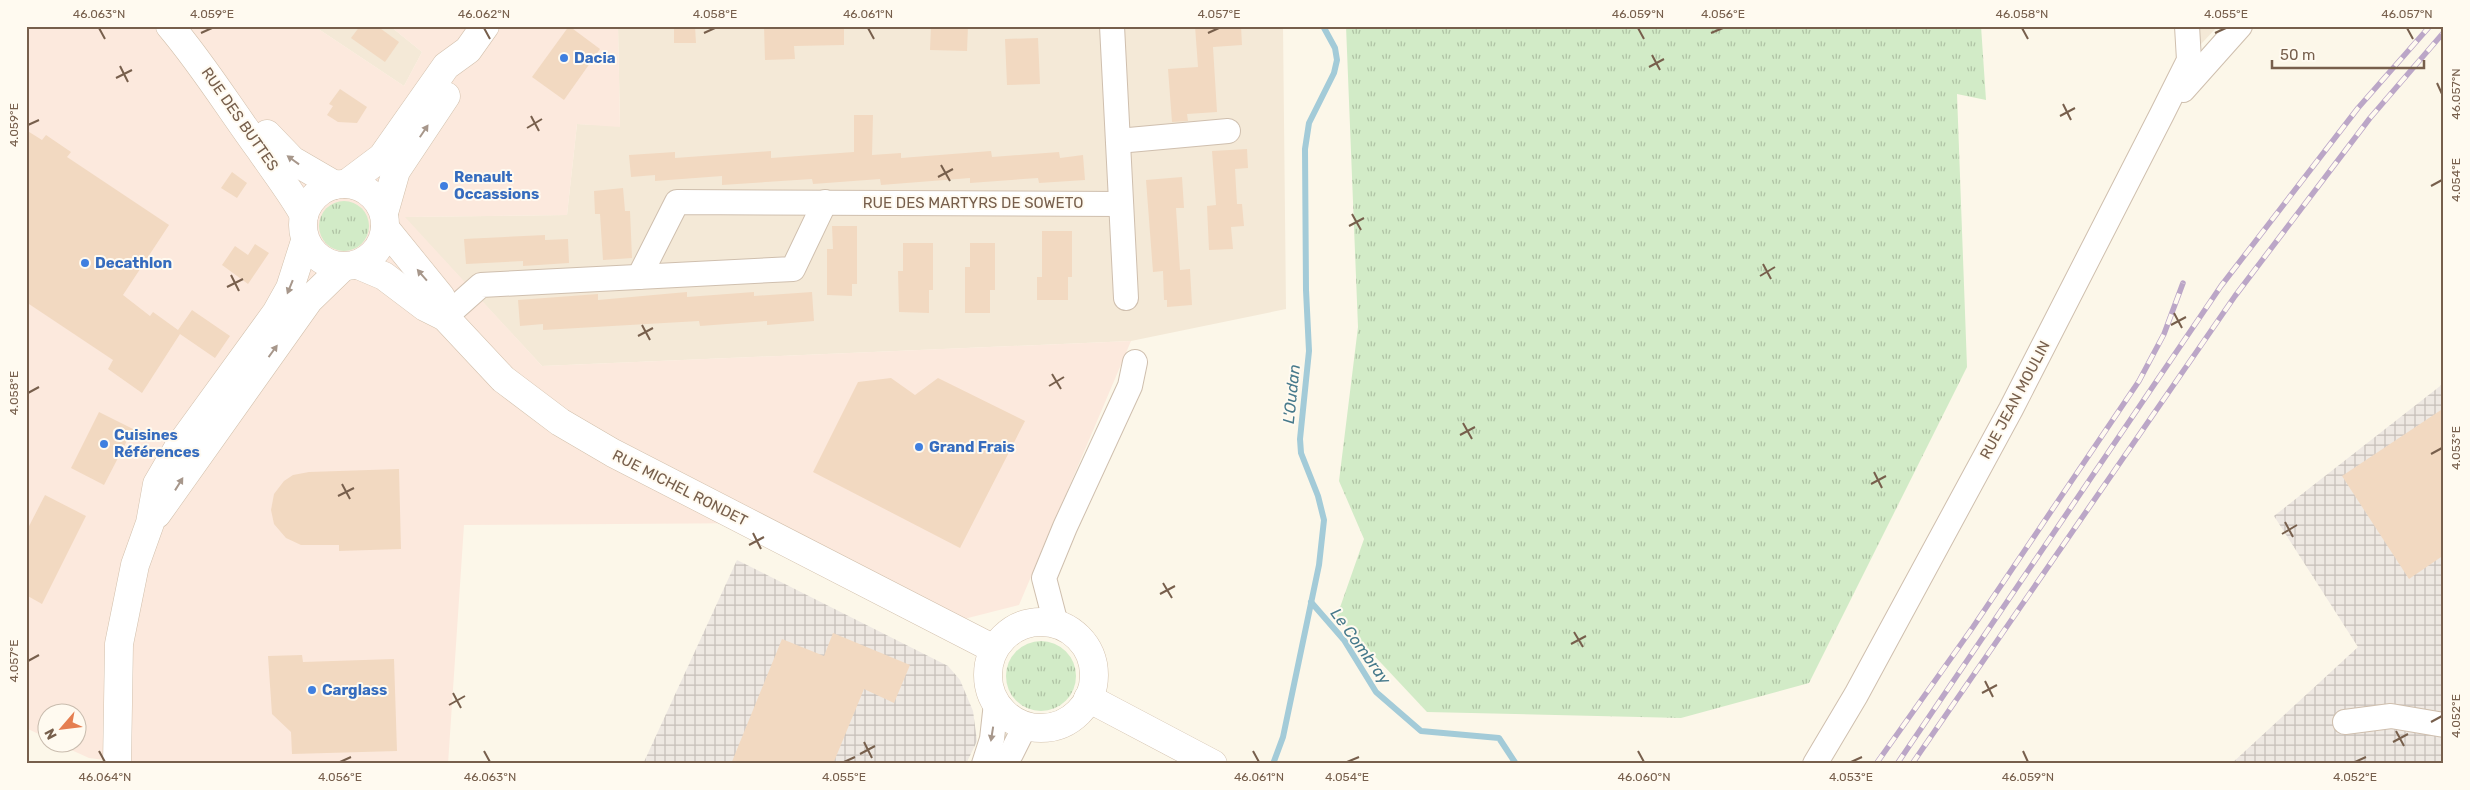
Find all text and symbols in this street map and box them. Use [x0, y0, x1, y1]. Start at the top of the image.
text: 46.063°N [73, 7, 125, 21]
text: 4.059°E [190, 7, 234, 21]
text: 46.062°N [458, 7, 510, 21]
text: 4.058°E [693, 7, 737, 21]
text: 46.061°N [843, 7, 893, 21]
text: 4.057°E [1198, 7, 1240, 21]
text: 46.059°N [1612, 7, 1664, 21]
text: 4.056°E [1701, 7, 1745, 21]
text: 46.058°N [1996, 7, 2048, 21]
text: 4.055°E [2204, 7, 2248, 21]
text: 46.057°N [2381, 7, 2433, 21]
scale bar [2272, 38, 2425, 70]
text: 50 m [2280, 46, 2315, 64]
place label: Dacia [574, 49, 616, 67]
marker: Dacia [558, 52, 570, 64]
street label: RUE DES BUTTES [198, 64, 282, 174]
text: 46.057°N [2449, 68, 2463, 120]
text: 4.059°E [7, 103, 21, 147]
one-way arrow [419, 124, 429, 137]
one-way arrow [286, 155, 300, 165]
text: 4.054°E [2449, 158, 2463, 202]
place label: Renault Occassions [454, 168, 539, 203]
marker: Renault Occassions [438, 180, 450, 192]
street label: RUE DES MARTYRS DE SOWETO [863, 194, 1083, 212]
place label: Decathlon [95, 254, 172, 272]
marker: Decathlon [79, 257, 91, 269]
one-way arrow [417, 269, 428, 282]
one-way arrow [285, 280, 293, 294]
street label: RUE JEAN MOULIN [1976, 338, 2054, 462]
one-way arrow [267, 345, 278, 358]
water label: L'Oudan [1279, 363, 1304, 425]
text: 4.058°E [7, 371, 21, 415]
place label: Cuisines Références [114, 426, 200, 461]
text: 4.053°E [2449, 426, 2463, 470]
marker: Cuisines Références [98, 438, 110, 450]
place label: Grand Frais [929, 438, 1015, 456]
marker: Grand Frais [913, 441, 925, 453]
street label: RUE MICHEL RONDET [609, 446, 751, 530]
one-way arrow [174, 478, 184, 491]
water label: Le Combray [1327, 605, 1395, 689]
text: 4.057°E [7, 640, 21, 682]
place label: Carglass [322, 681, 387, 699]
marker: Carglass [306, 684, 318, 696]
text: 4.052°E [2449, 694, 2463, 738]
north arrow [38, 702, 88, 752]
text: N [41, 725, 61, 742]
one-way arrow [988, 726, 996, 742]
text: 46.064°N [79, 770, 131, 784]
text: 4.056°E [318, 770, 362, 784]
text: 46.063°N [464, 770, 516, 784]
text: 4.055°E [822, 770, 866, 784]
text: 46.061°N [1234, 770, 1284, 784]
text: 4.054°E [1325, 770, 1369, 784]
text: 46.060°N [1618, 770, 1671, 784]
text: 4.053°E [1829, 770, 1873, 784]
text: 46.059°N [2002, 770, 2054, 784]
text: 4.052°E [2333, 770, 2377, 784]

